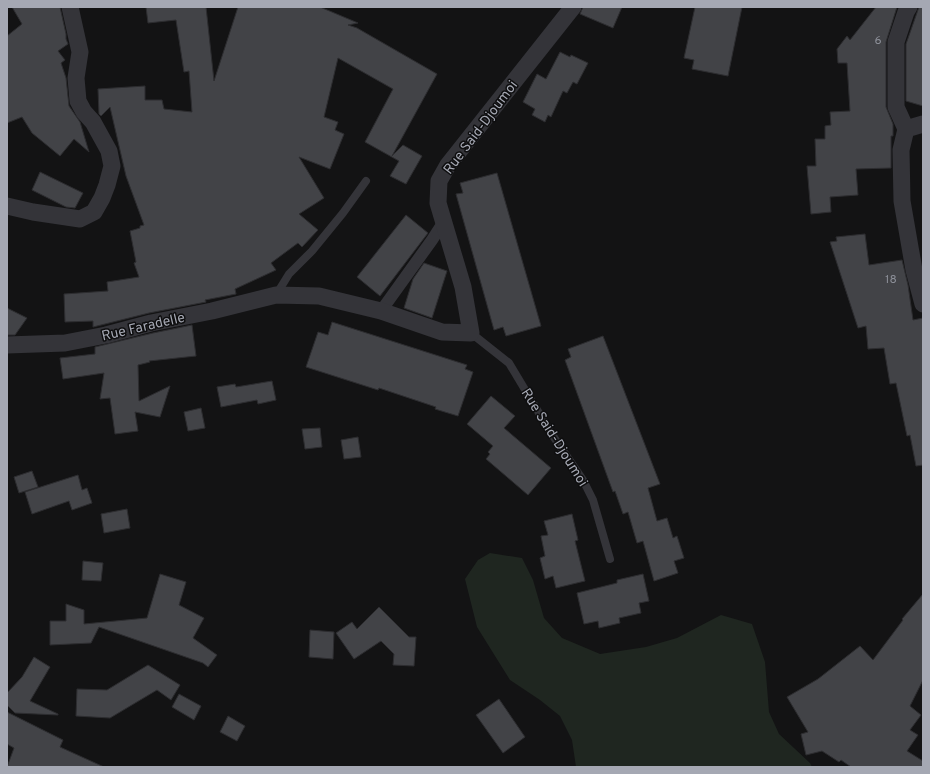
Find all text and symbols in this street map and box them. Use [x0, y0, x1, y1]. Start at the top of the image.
house number: 6 [874, 33, 882, 49]
street label: Rue Said-Djoumoi [441, 78, 522, 178]
house number: 18 [885, 272, 897, 288]
street label: Rue Faradelle [100, 310, 187, 345]
street label: Rue Said-Djoumoi [517, 386, 591, 490]

